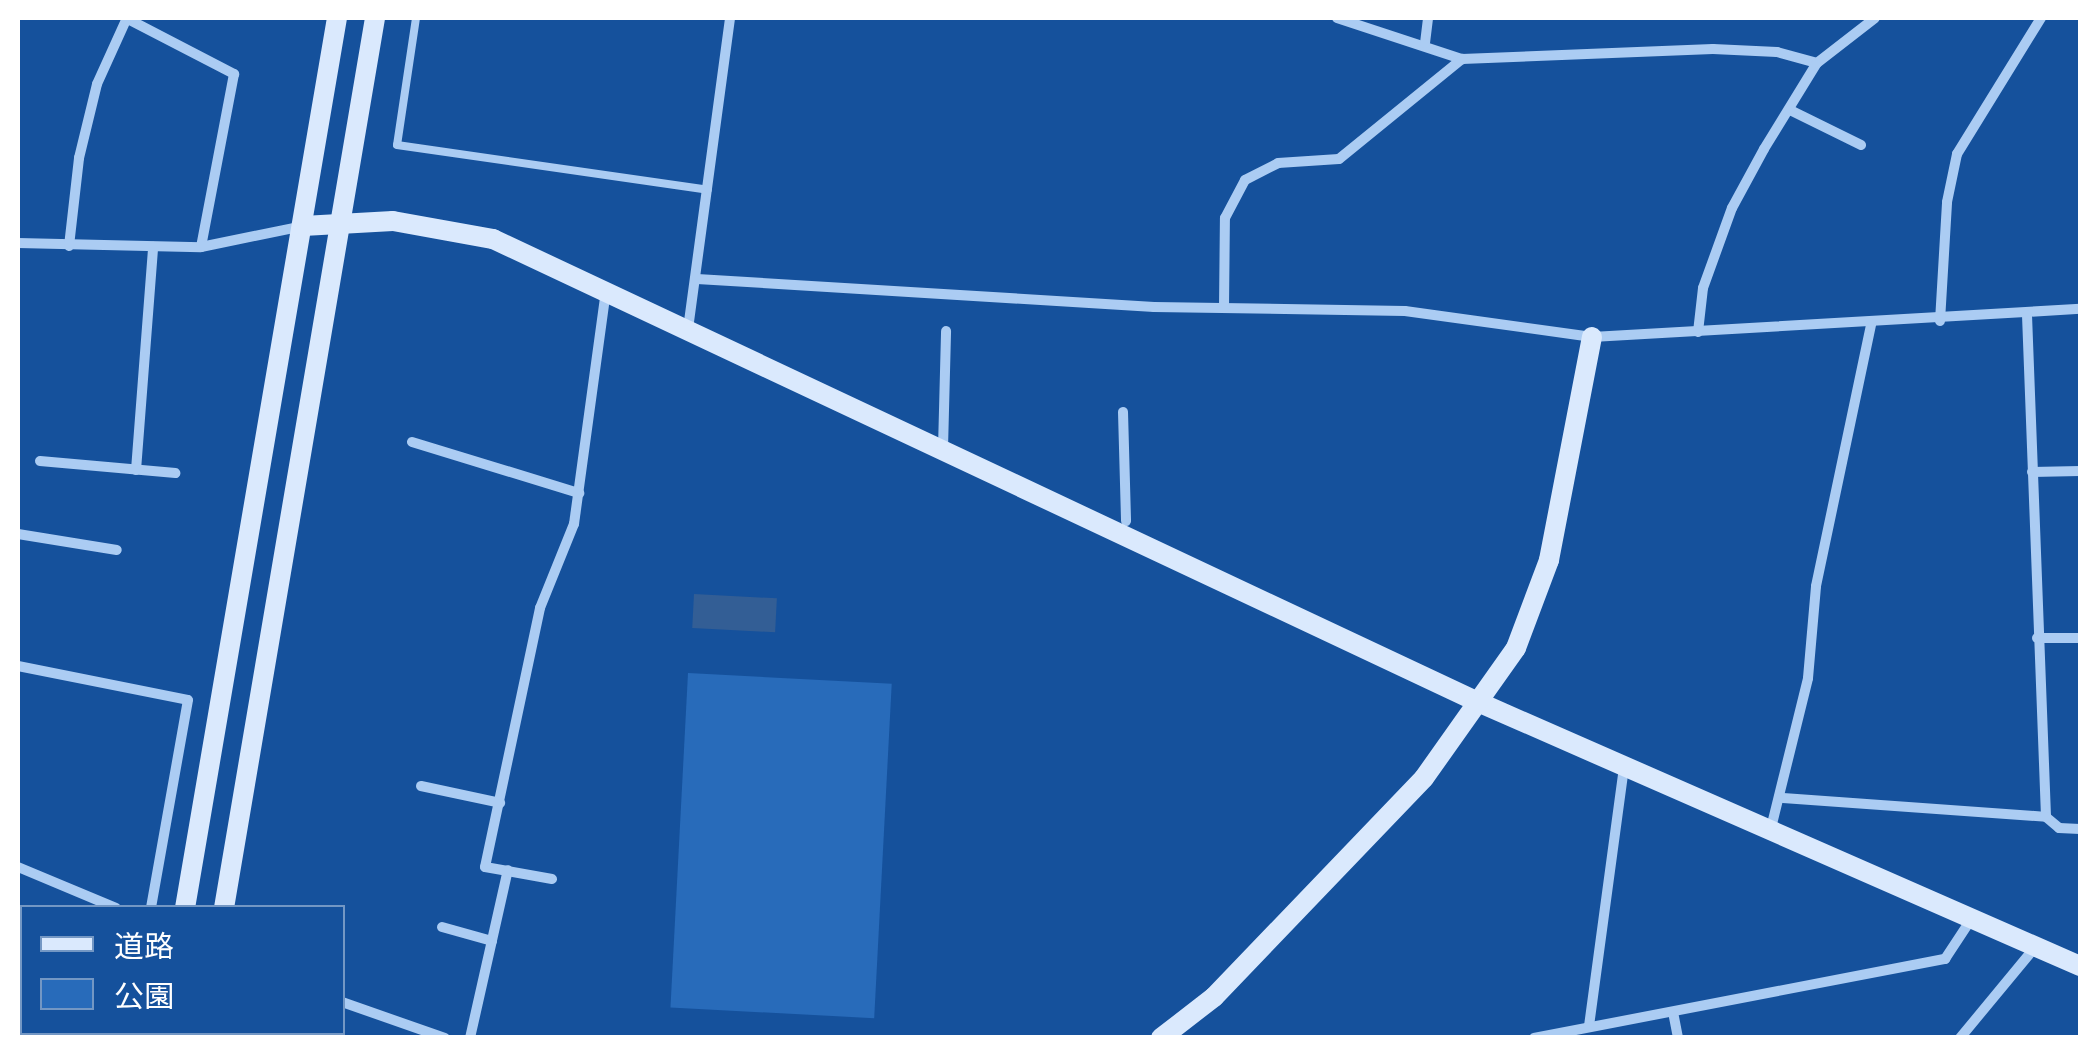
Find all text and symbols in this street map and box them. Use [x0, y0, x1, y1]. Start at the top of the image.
legend [20, 905, 345, 1035]
text: 道路 [114, 930, 174, 966]
text: 公園 [114, 980, 174, 1016]

